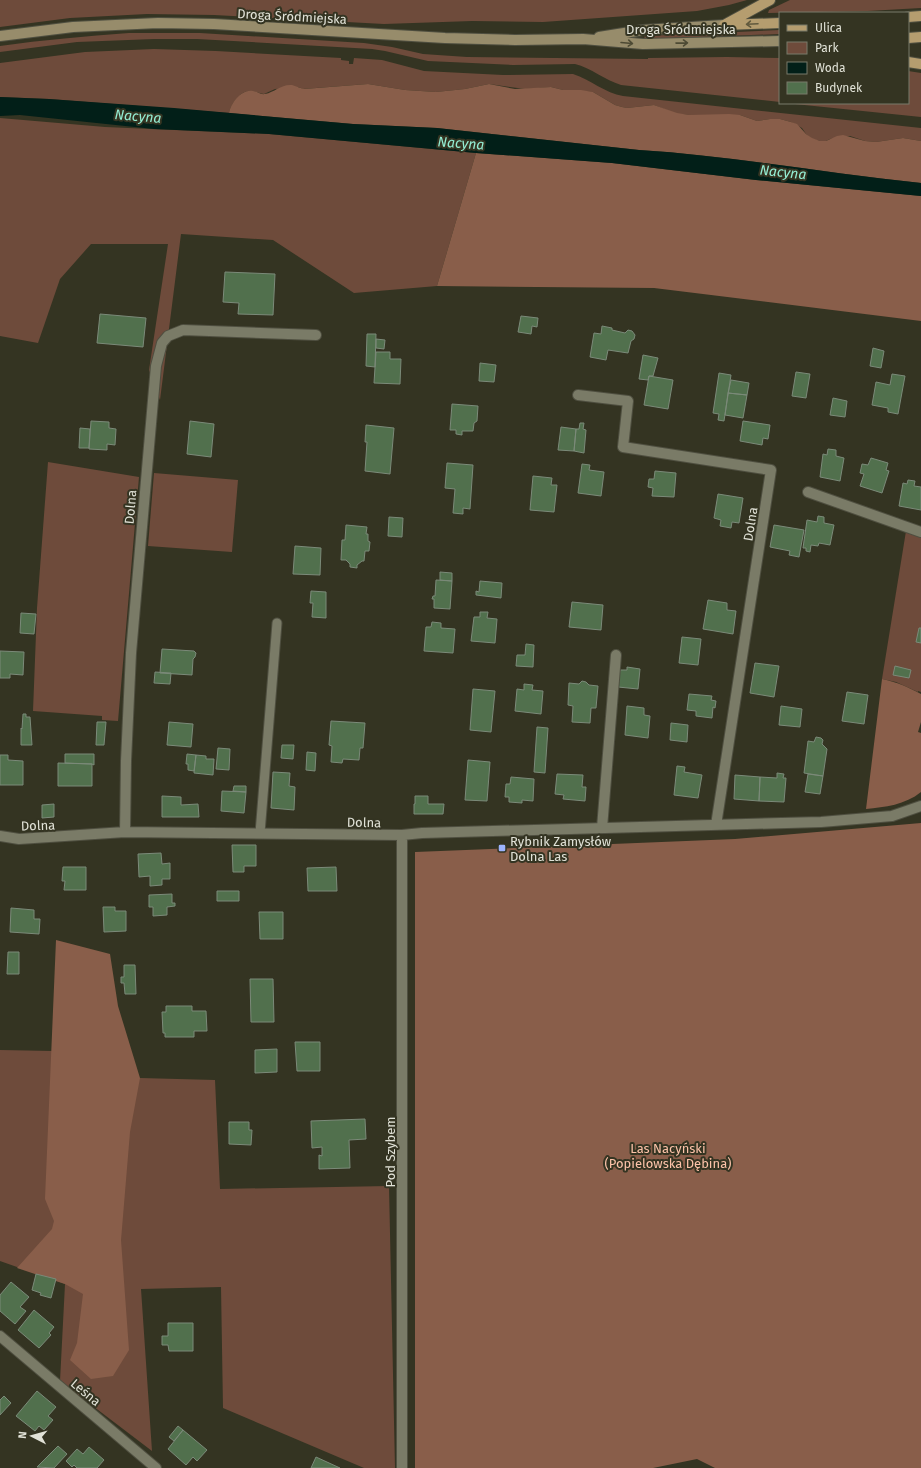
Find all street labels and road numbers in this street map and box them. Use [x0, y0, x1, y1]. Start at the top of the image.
street label: Droga Śródmiejska [237, 6, 347, 27]
street label: Droga Śródmiejska [626, 22, 736, 37]
street label: Dolna [122, 489, 139, 525]
street label: Dolna [740, 506, 761, 542]
street label: Dolna [347, 815, 381, 830]
street label: Dolna [21, 817, 56, 834]
street label: Pod Szybem [383, 1117, 398, 1187]
street label: Leśna [68, 1376, 104, 1409]

